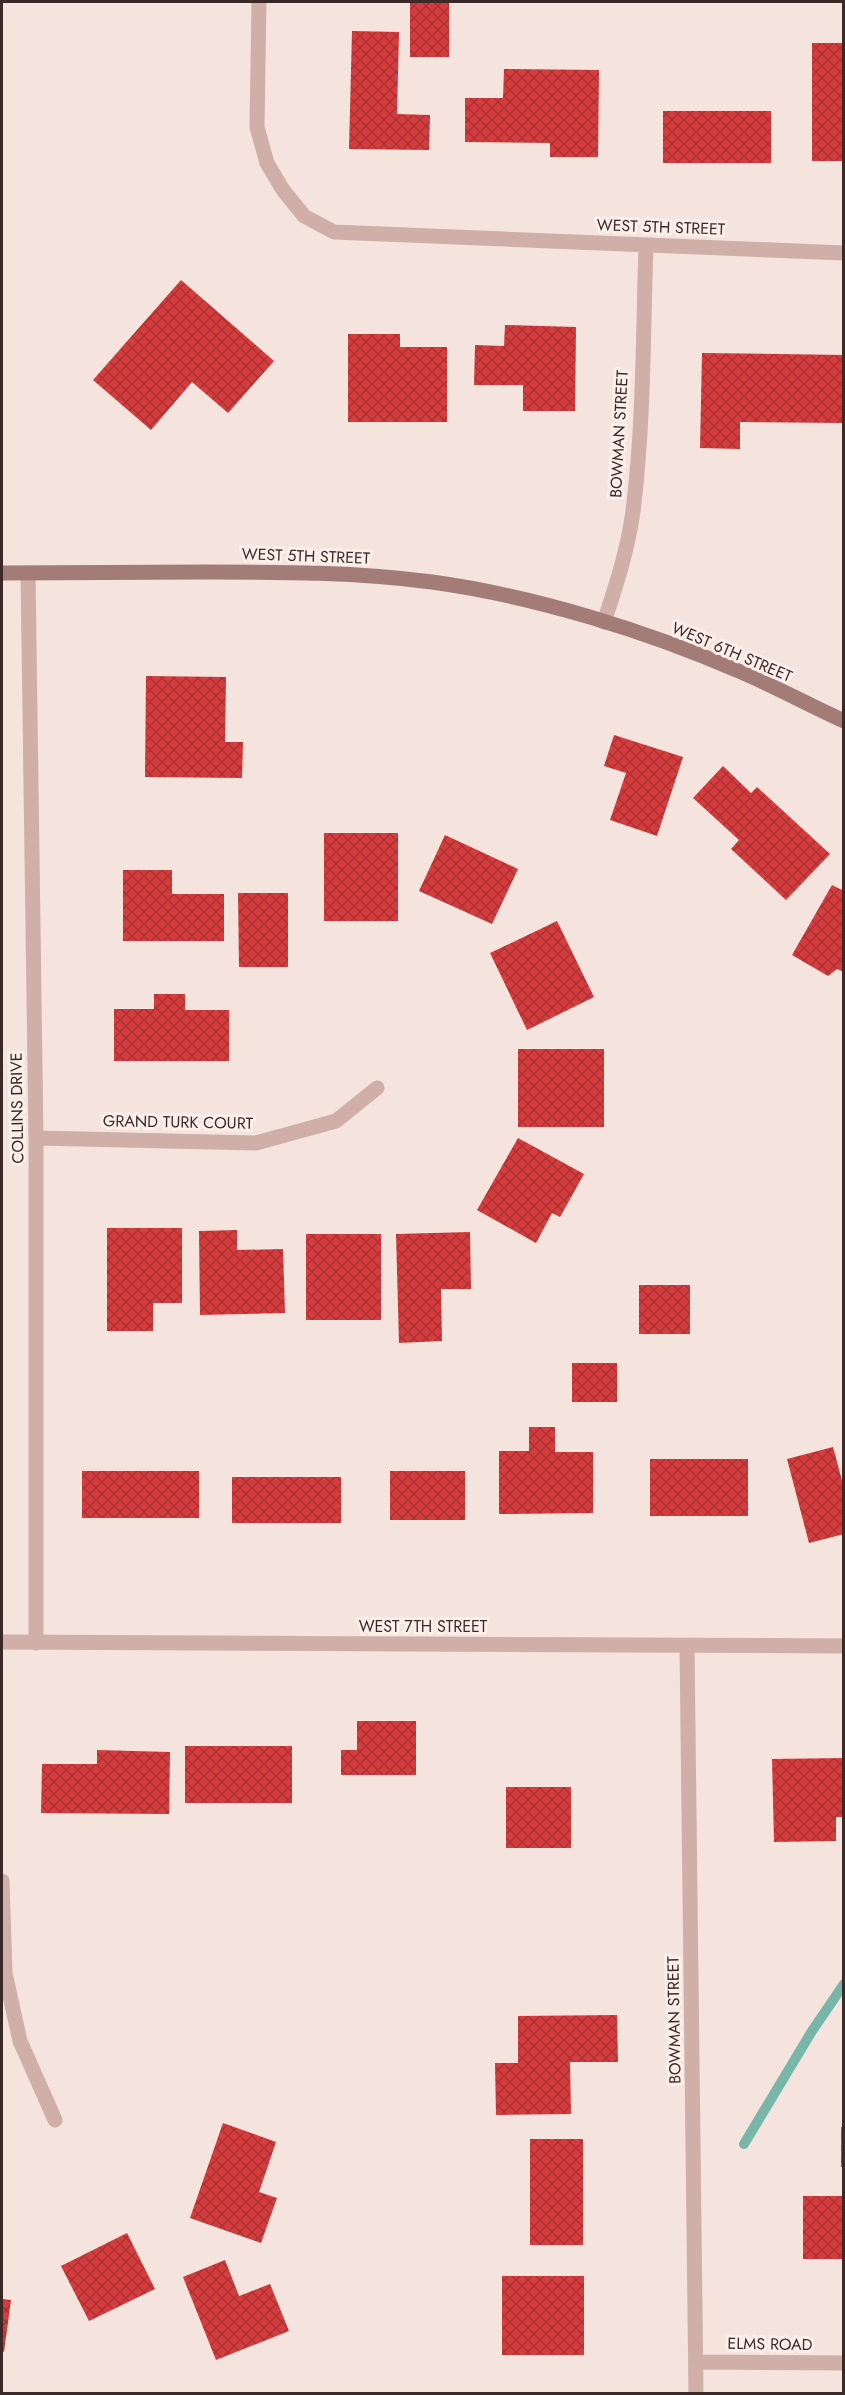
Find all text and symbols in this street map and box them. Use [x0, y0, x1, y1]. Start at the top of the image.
street label: WEST 5TH STREET [596, 213, 726, 241]
street label: BOWMAN STREET [604, 369, 634, 498]
street label: WEST 5TH STREET [241, 542, 371, 570]
street label: WEST 6TH STREET [668, 616, 796, 688]
street label: COLLINS DRIVE [5, 1052, 29, 1164]
street label: GRAND TURK COURT [103, 1109, 254, 1135]
street label: WEST 7TH STREET [359, 1615, 488, 1638]
street label: BOWMAN STREET [661, 1955, 687, 2084]
street label: ELMS ROAD [727, 2332, 813, 2356]

